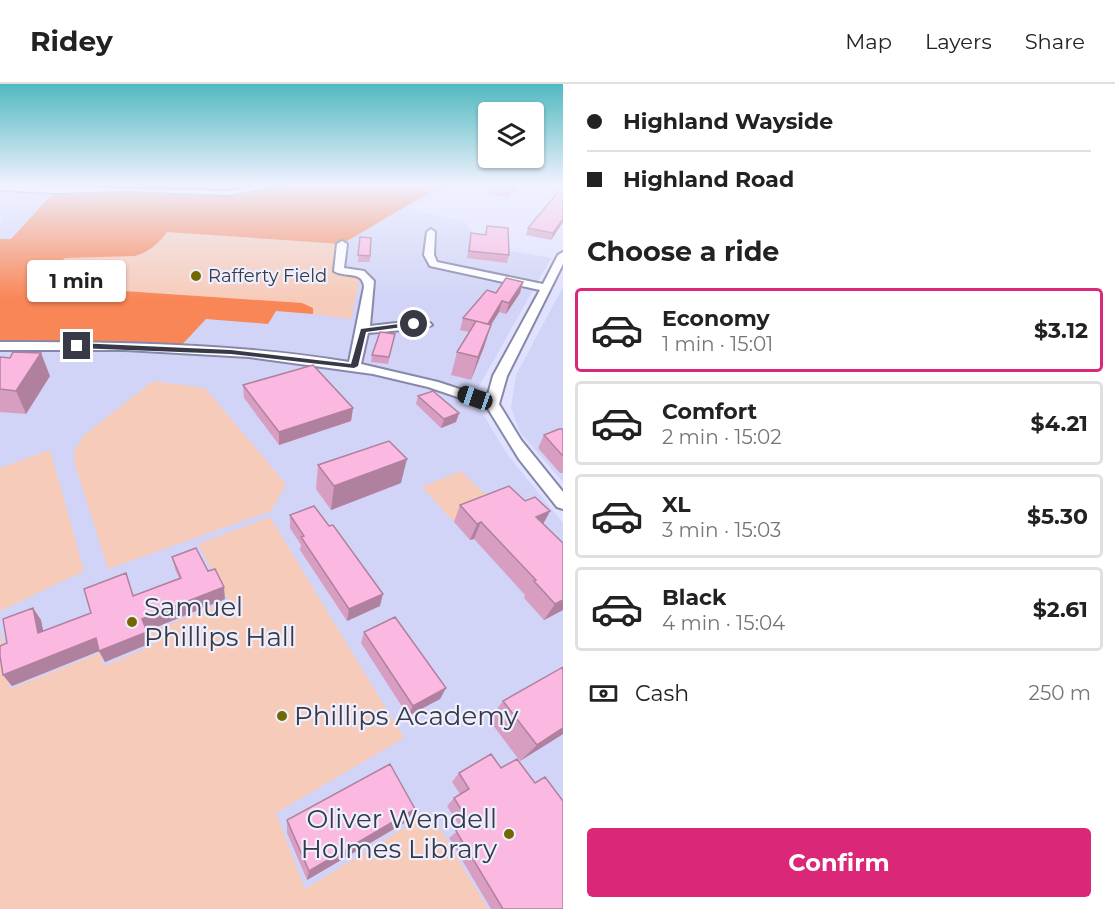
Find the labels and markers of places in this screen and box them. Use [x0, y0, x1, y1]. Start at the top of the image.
place label: Rafferty Field [208, 265, 327, 287]
marker: Rafferty Field [189, 269, 203, 283]
place label: Samuel Phillips Hall [144, 591, 296, 653]
marker: Samuel Phillips Hall [125, 615, 139, 629]
place label: Phillips Academy [294, 700, 519, 732]
marker: Phillips Academy [275, 709, 289, 723]
place label: Oliver Wendell Holmes Library [301, 803, 498, 865]
marker: Oliver Wendell Holmes Library [502, 827, 516, 841]

